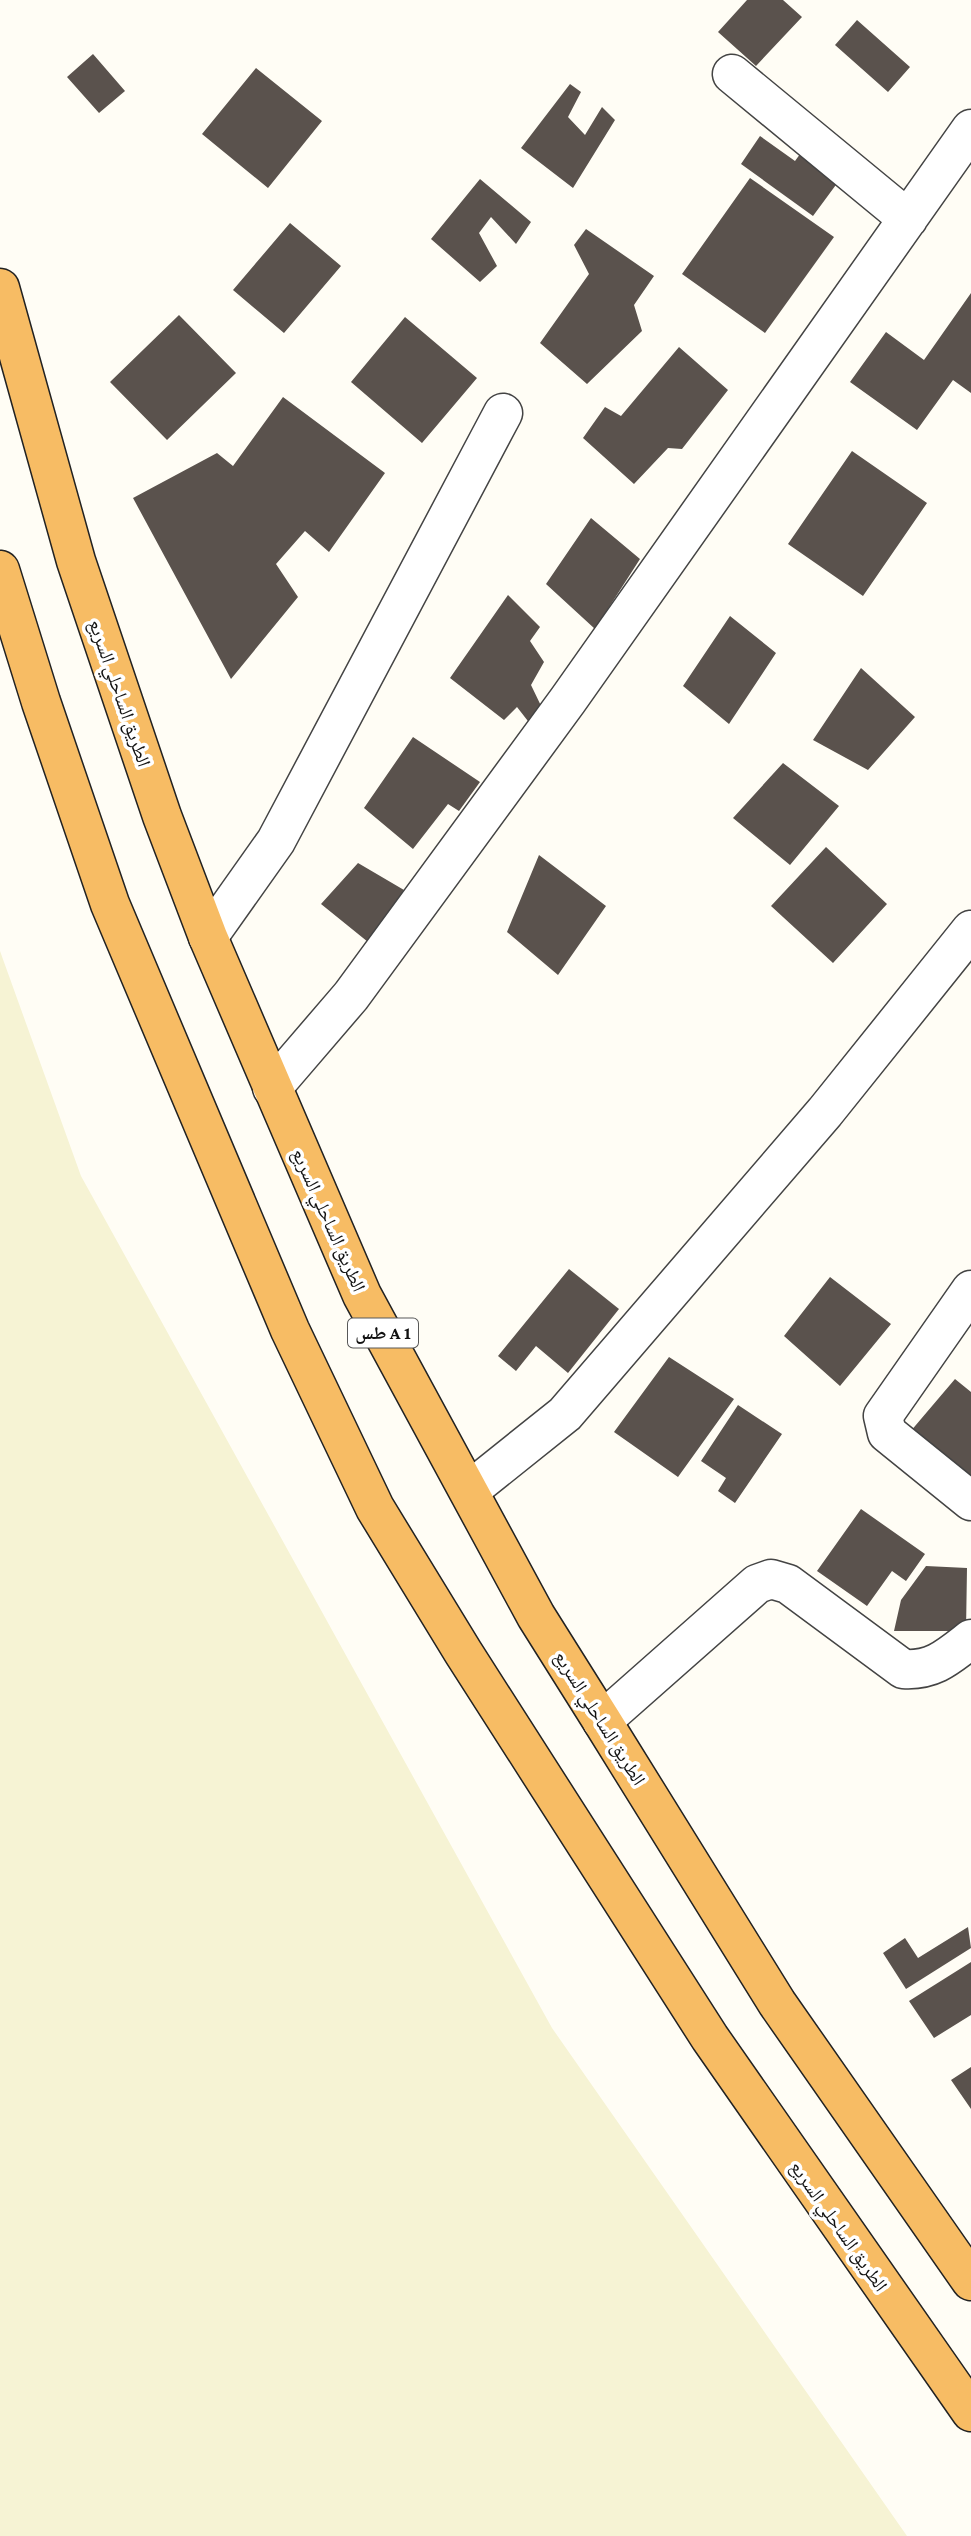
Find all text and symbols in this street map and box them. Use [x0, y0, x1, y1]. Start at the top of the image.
street label: الطريق الساحلي السريع [80, 617, 155, 771]
street label: الطريق الساحلي السريع [284, 1145, 370, 1297]
road number: طس A 1 [348, 1318, 418, 1348]
street label: الطريق الساحلي السريع [546, 1647, 650, 1791]
street label: الطريق الساحلي السريع [782, 2157, 892, 2298]

